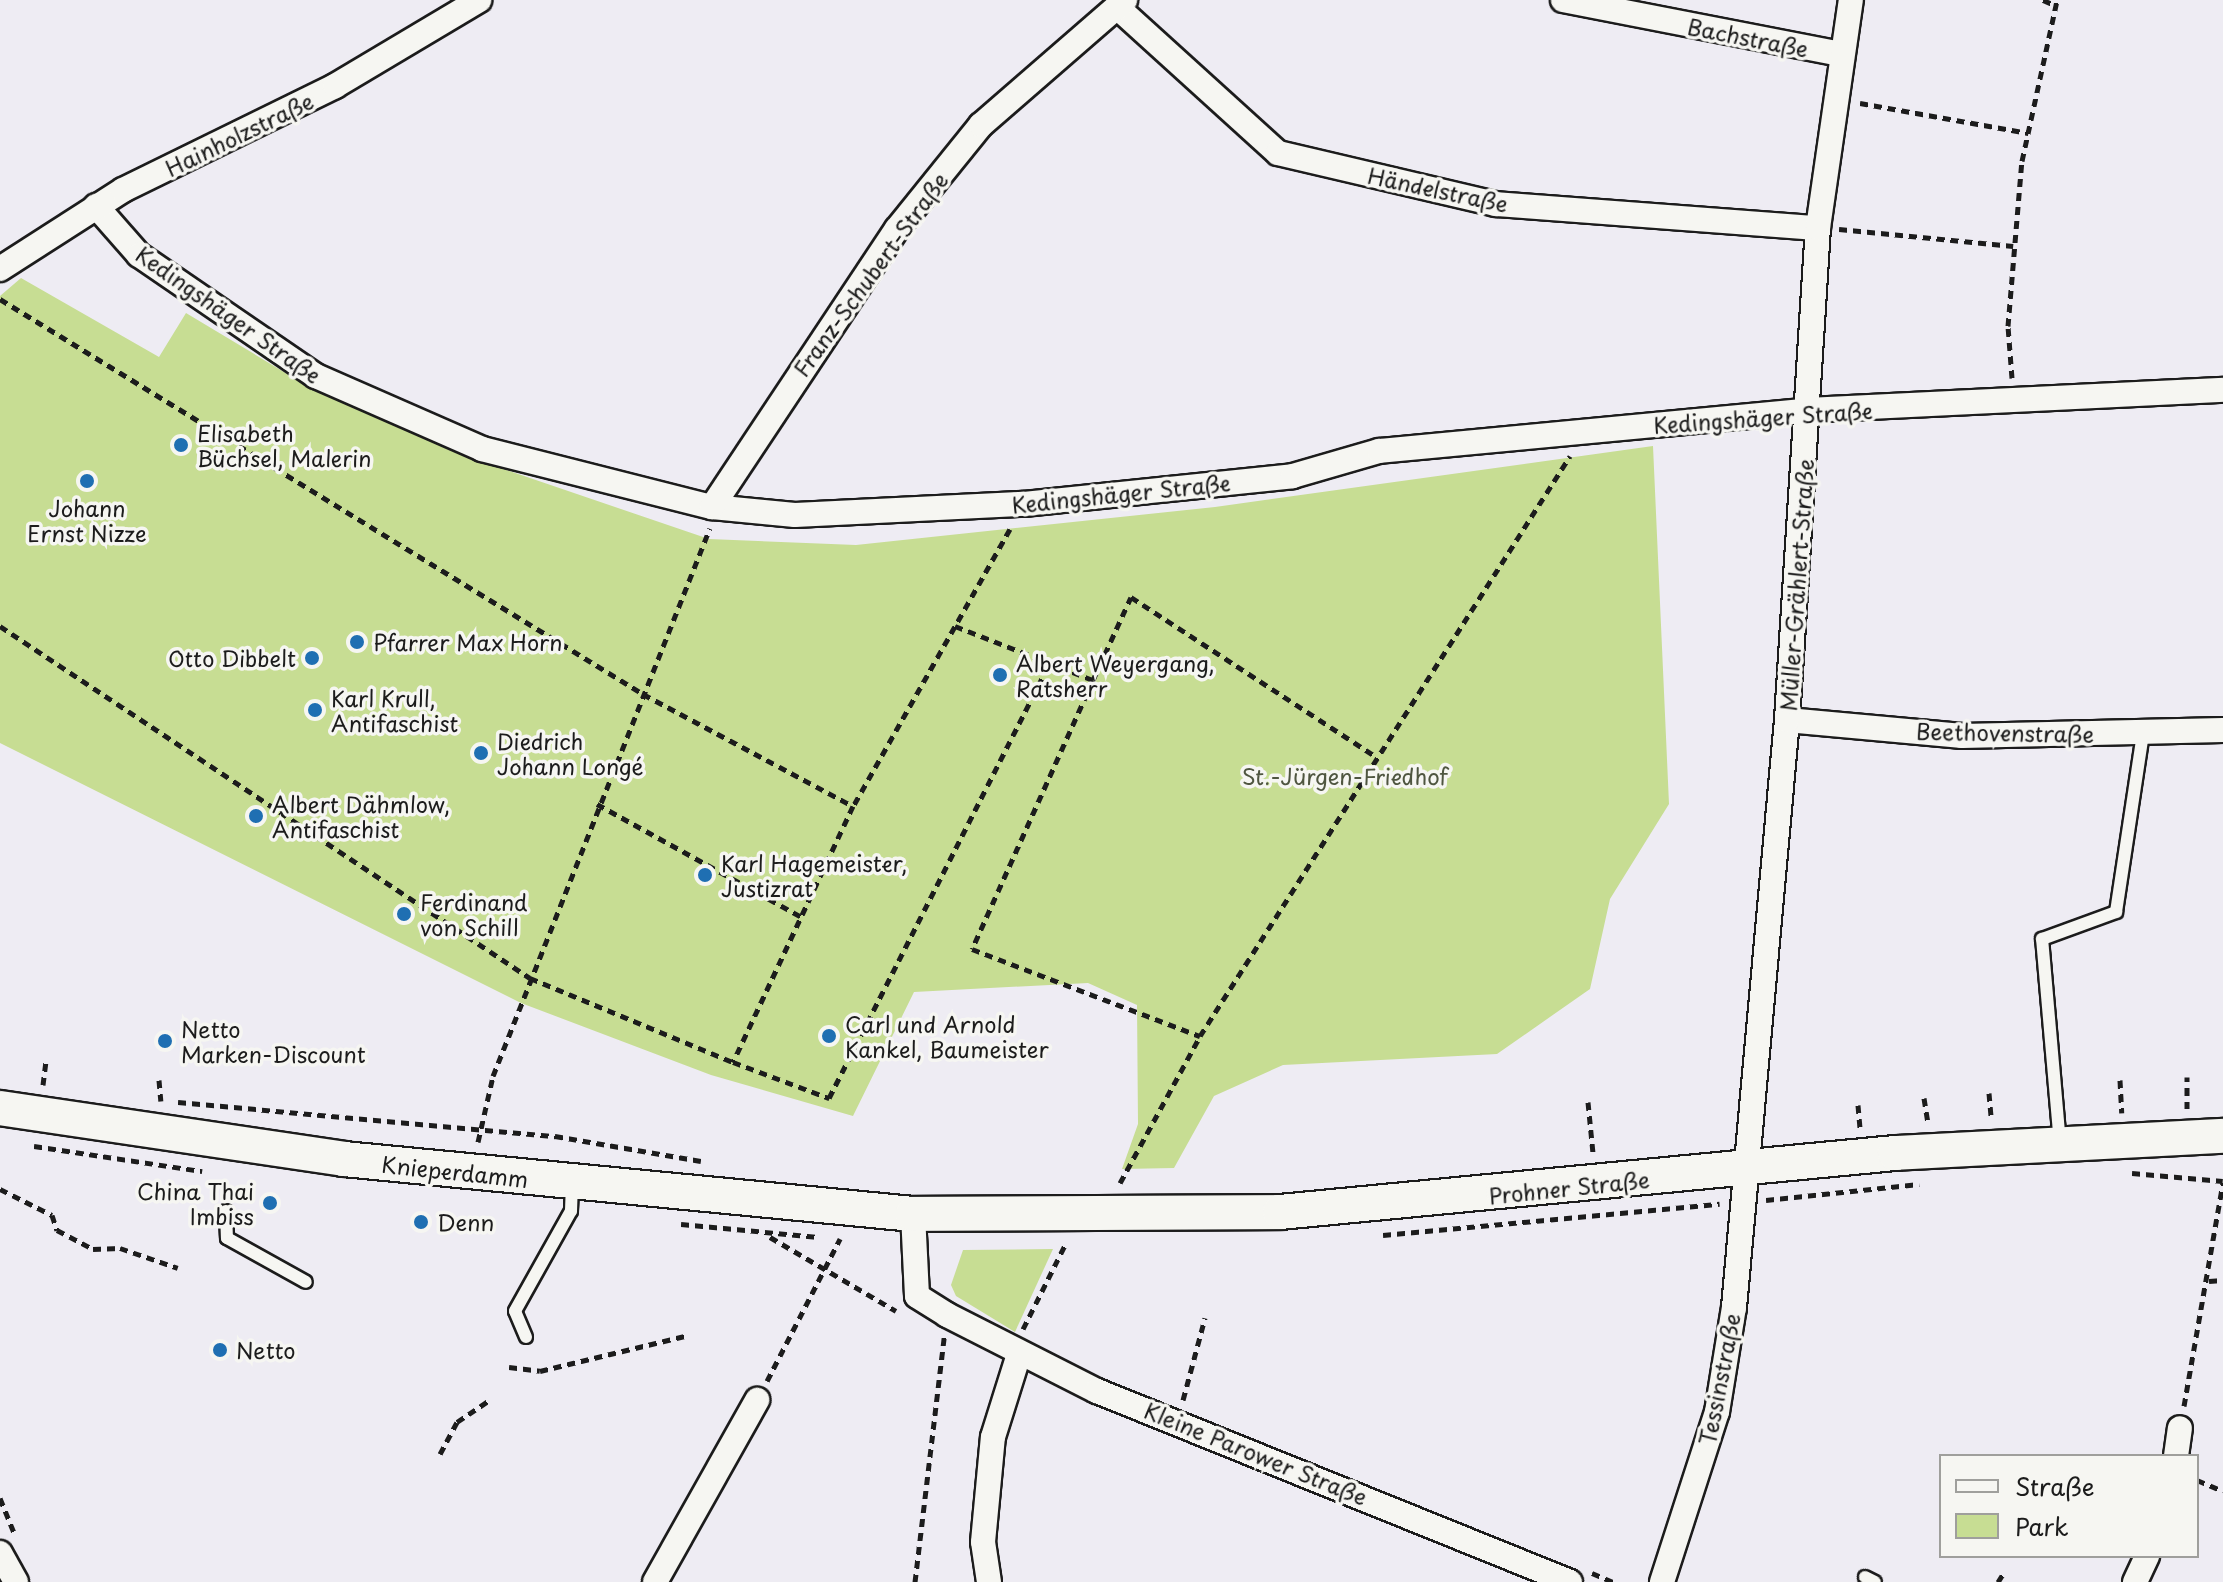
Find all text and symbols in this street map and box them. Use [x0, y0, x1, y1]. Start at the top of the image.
street label: Bachstraße [1685, 12, 1811, 62]
street label: Hainholzstraße [161, 87, 317, 181]
street label: Händelstraße [1365, 161, 1511, 217]
street label: Franz-Schubert-Straße [787, 167, 953, 381]
street label: Kedingshäger Straße [131, 240, 327, 388]
street label: Kedingshäger Straße [1652, 396, 1874, 438]
place label: Elisabeth Büchsel, Malerin [197, 419, 372, 470]
marker: Elisabeth Büchsel, Malerin [172, 436, 190, 454]
street label: Müller-Grählert-Straße [1774, 458, 1818, 712]
street label: Kedingshäger Straße [1010, 468, 1232, 518]
marker: Johann Ernst Nizze [78, 472, 96, 490]
place label: Johann Ernst Nizze [27, 494, 147, 546]
place label: Pfarrer Max Horn [373, 629, 562, 655]
marker: Pfarrer Max Horn [348, 633, 366, 651]
place label: Otto Dibbelt [167, 645, 296, 671]
marker: Otto Dibbelt [303, 649, 321, 667]
place label: Albert Weyergang, Ratsherr [1016, 649, 1217, 700]
marker: Albert Weyergang, Ratsherr [991, 666, 1009, 684]
place label: Karl Krull, Antifaschist [331, 684, 458, 736]
marker: Karl Krull, Antifaschist [306, 701, 324, 719]
street label: Beethovenstraße [1916, 717, 2094, 747]
place label: Diedrich Johann Longé [497, 727, 643, 778]
marker: Diedrich Johann Longé [472, 744, 490, 762]
park label: St.-Jürgen-Friedhof [1242, 763, 1448, 789]
place label: Albert Dähmlow, Antifaschist [272, 790, 450, 842]
marker: Albert Dähmlow, Antifaschist [247, 807, 265, 825]
place label: Karl Hagemeister, Justizrat [721, 849, 908, 900]
marker: Karl Hagemeister, Justizrat [696, 866, 714, 884]
place label: Ferdinand von Schill [420, 888, 528, 940]
marker: Ferdinand von Schill [395, 905, 413, 923]
place label: Carl und Arnold Kankel, Baumeister [845, 1010, 1049, 1062]
place label: Netto Marken-Discount [181, 1015, 366, 1066]
marker: Carl und Arnold Kankel, Baumeister [820, 1027, 838, 1045]
marker: Netto Marken-Discount [156, 1032, 174, 1050]
street label: Knieperdamm [380, 1150, 530, 1192]
street label: Prohner Straße [1487, 1165, 1651, 1209]
place label: China Thai Imbiss [138, 1177, 254, 1228]
marker: China Thai Imbiss [261, 1194, 279, 1212]
place label: Denn [437, 1209, 494, 1235]
marker: Denn [412, 1213, 430, 1231]
street label: Tessinstraße [1693, 1311, 1745, 1447]
place label: Netto [236, 1337, 296, 1363]
marker: Netto [211, 1341, 229, 1359]
street label: Kleine Parower Straße [1141, 1396, 1371, 1510]
legend [1939, 1454, 2199, 1558]
text: Straße [2015, 1468, 2094, 1504]
text: Park [2015, 1508, 2069, 1544]

